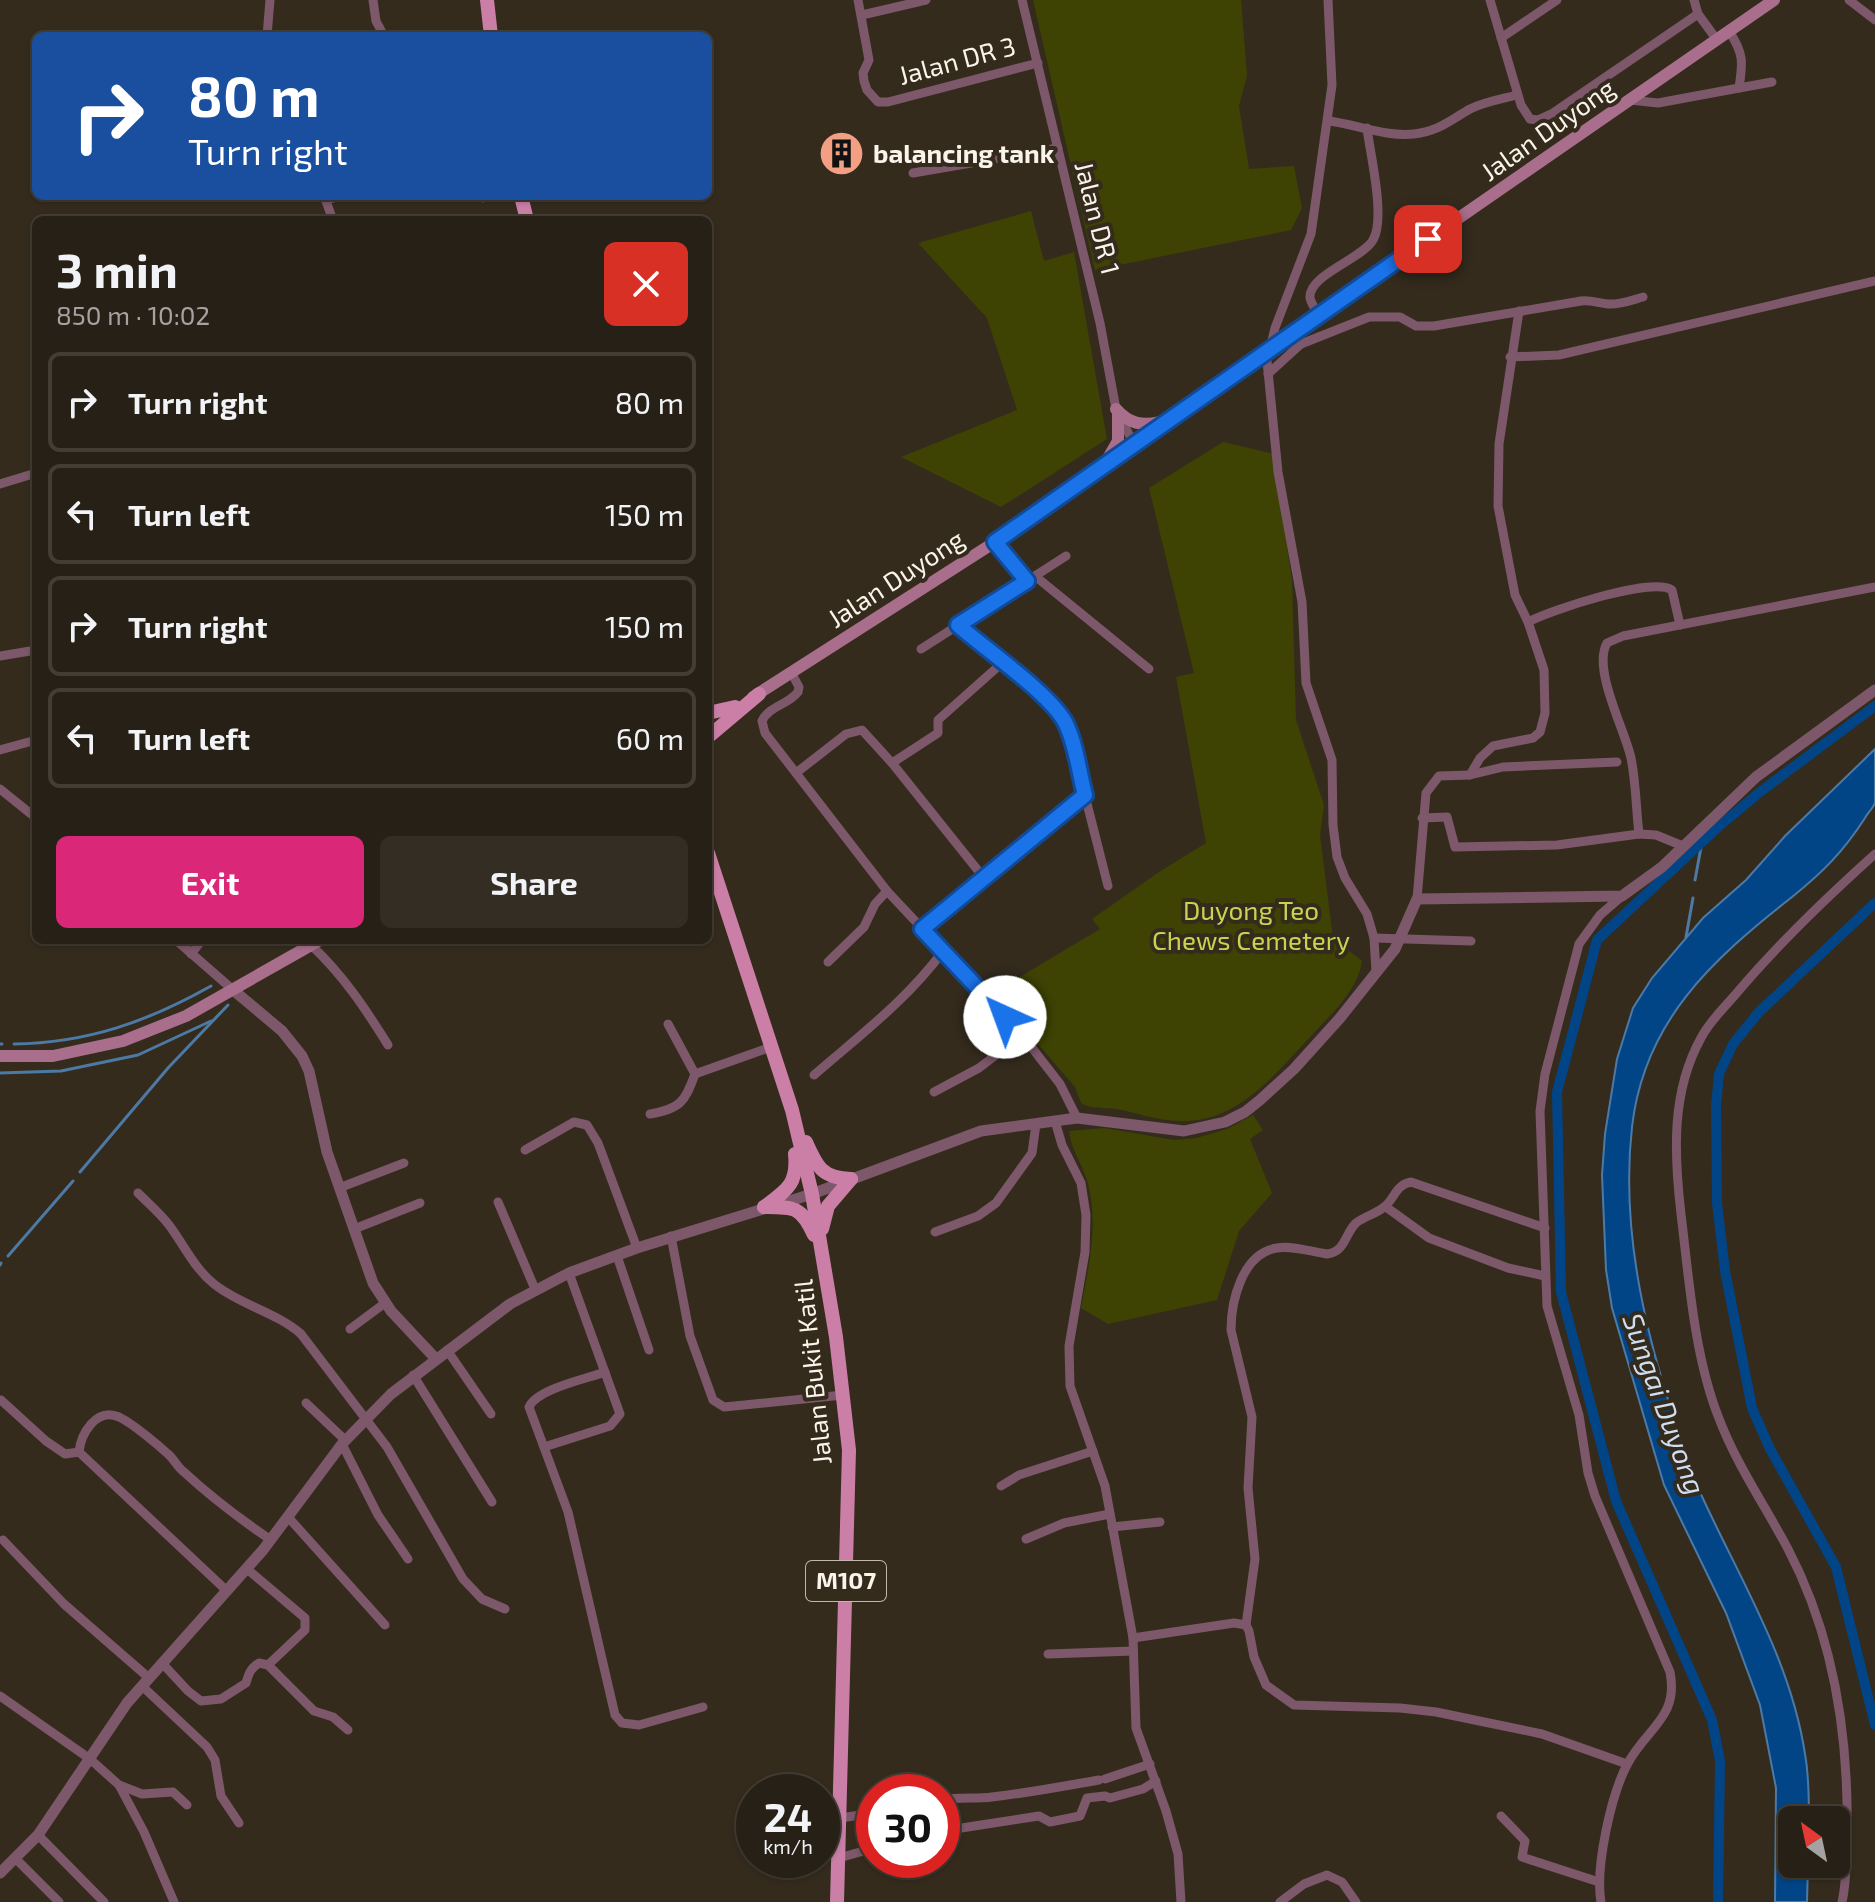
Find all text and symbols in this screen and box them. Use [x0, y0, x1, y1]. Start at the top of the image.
street label: Jalan DR 3 [895, 29, 1018, 90]
text: 80 m [188, 61, 320, 128]
icon: right [56, 64, 160, 168]
street label: Jalan Duyong [1474, 71, 1620, 186]
text: Turn right [188, 129, 348, 172]
building icon: balancing tank [818, 130, 866, 178]
place label: balancing tank [873, 137, 1055, 168]
street label: Jalan DR 1 [1069, 158, 1127, 277]
pin [1394, 205, 1462, 273]
icon: arrive [1406, 217, 1450, 261]
text: 3 min [56, 240, 178, 298]
button: close [604, 242, 688, 326]
text: 850 m · 10:02 [56, 299, 210, 330]
icon: right [60, 380, 104, 424]
text: Turn right [128, 384, 268, 420]
text: 80 m [615, 384, 684, 420]
icon: left [60, 492, 104, 536]
text: Turn left [128, 496, 250, 532]
text: 150 m [605, 496, 684, 532]
street label: Jalan Duyong [821, 522, 969, 633]
icon: right [60, 604, 104, 648]
text: Turn right [128, 608, 268, 644]
text: 150 m [605, 608, 684, 644]
icon: left [60, 716, 104, 760]
text: Turn left [128, 720, 250, 756]
text: 60 m [616, 720, 684, 756]
button: Exit [56, 836, 364, 928]
button: Share [380, 836, 688, 928]
park label: Duyong Teo Chews Cemetery [1152, 894, 1350, 955]
position arrow [963, 975, 1047, 1059]
street label: Jalan Bukit Katil [786, 1278, 837, 1466]
water label: Sungai Duyong [1616, 1308, 1714, 1499]
road number: M107 [806, 1561, 886, 1601]
speed limit sign: 30 [856, 1774, 960, 1878]
text: 24 [764, 1792, 812, 1840]
north arrow [1778, 1806, 1850, 1878]
map controls [1778, 1806, 1850, 1878]
text: km/h [763, 1834, 813, 1858]

